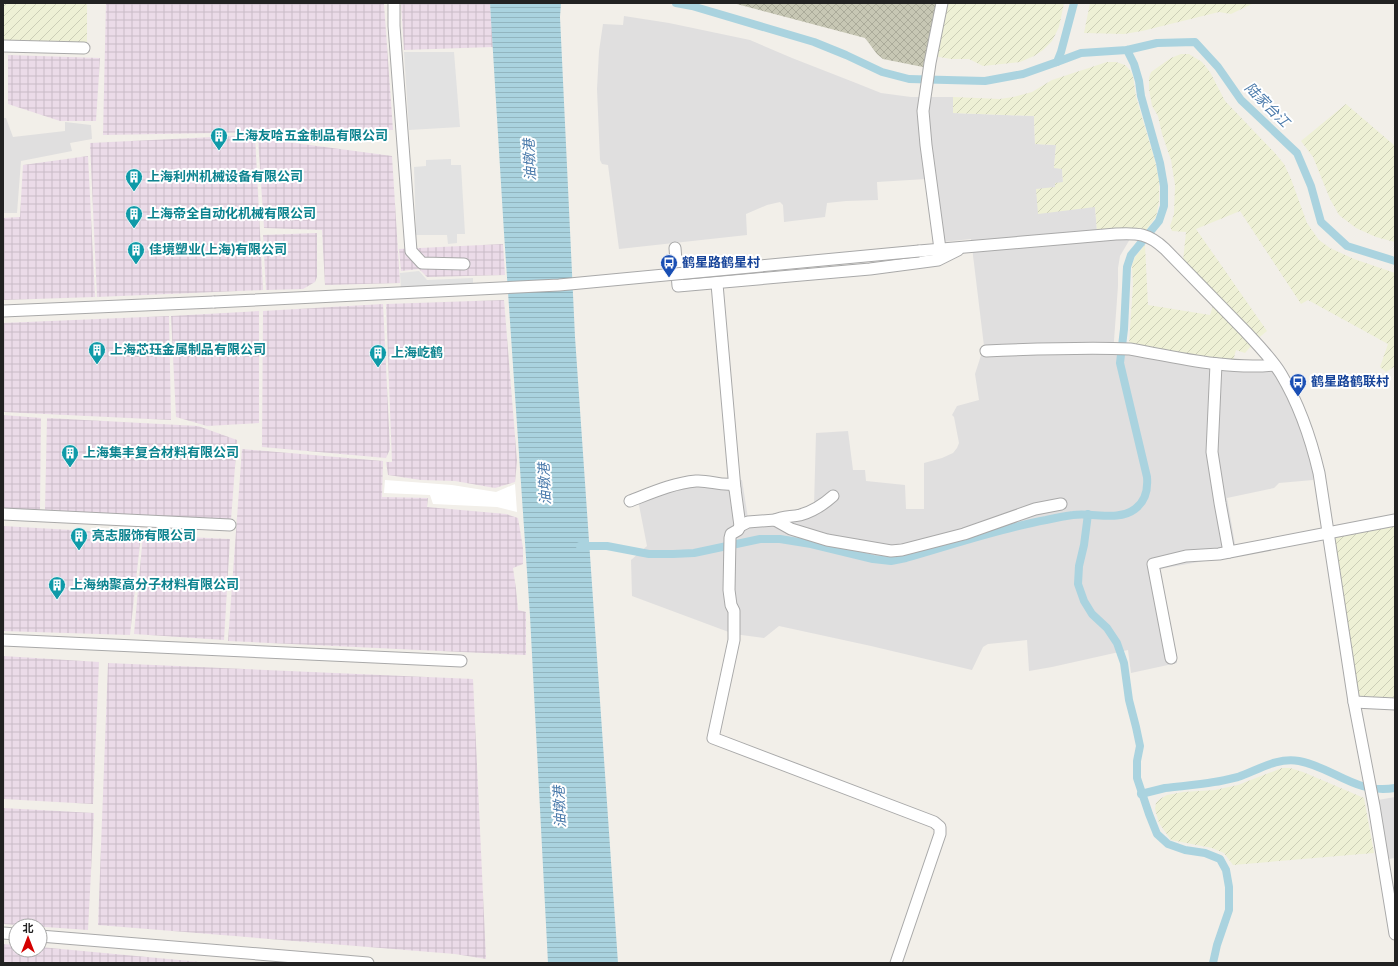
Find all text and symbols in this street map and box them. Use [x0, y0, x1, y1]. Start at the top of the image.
water label: 陆家台江 [1241, 79, 1294, 132]
building icon: 上海友哈五金制品有限公司 [209, 126, 229, 151]
place label: 上海友哈五金制品有限公司 [232, 128, 388, 144]
water label: 油墩港 [520, 137, 540, 181]
building icon: 上海利州机械设备有限公司 [124, 167, 144, 192]
place label: 上海利州机械设备有限公司 [147, 169, 303, 185]
building icon: 上海帝全自动化机械有限公司 [124, 204, 144, 229]
place label: 上海帝全自动化机械有限公司 [147, 206, 316, 222]
building icon: 佳境塑业(上海)有限公司 [126, 240, 146, 265]
place label: 佳境塑业(上海)有限公司 [149, 242, 287, 258]
bus stop icon: 鹤星路鹤星村 [659, 253, 679, 278]
place label: 鹤星路鹤星村 [682, 255, 760, 271]
building icon: 上海芯珏金属制品有限公司 [87, 340, 107, 365]
place label: 上海芯珏金属制品有限公司 [110, 342, 266, 358]
building icon: 上海屹鹤 [368, 343, 388, 368]
place label: 上海屹鹤 [391, 345, 443, 361]
bus stop icon: 鹤星路鹤联村 [1288, 372, 1308, 397]
place label: 鹤星路鹤联村 [1311, 374, 1389, 390]
building icon: 上海集丰复合材料有限公司 [60, 443, 80, 468]
place label: 上海集丰复合材料有限公司 [83, 445, 239, 461]
water label: 油墩港 [535, 461, 555, 505]
building icon: 亮志服饰有限公司 [69, 526, 89, 551]
place label: 亮志服饰有限公司 [92, 528, 196, 544]
building icon: 上海纳聚高分子材料有限公司 [47, 575, 67, 600]
place label: 上海纳聚高分子材料有限公司 [70, 577, 239, 593]
water label: 油墩港 [550, 784, 570, 828]
north arrow [8, 918, 48, 958]
text: 北 [23, 922, 34, 935]

